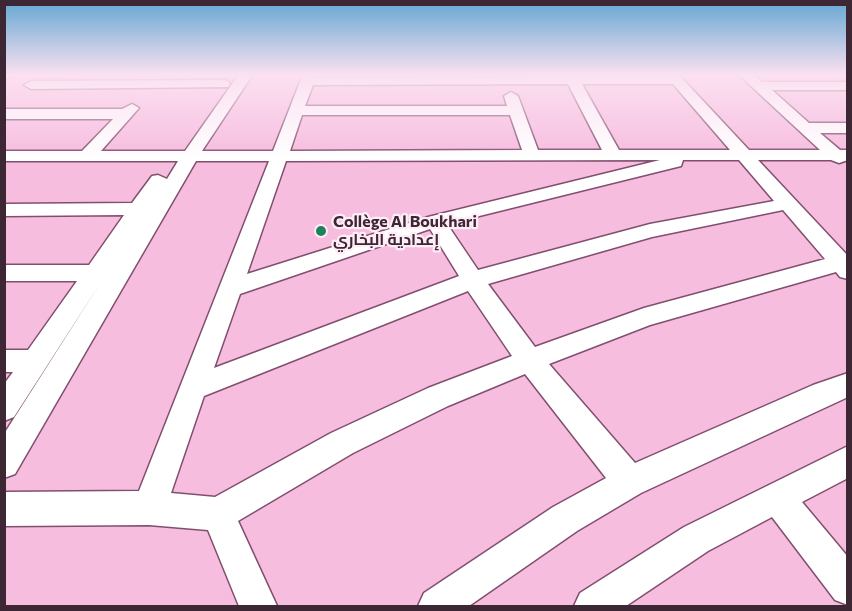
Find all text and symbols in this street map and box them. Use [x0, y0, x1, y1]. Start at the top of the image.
place label: Collège Al Boukhari إعدادية البخاري [333, 212, 477, 250]
marker: Collège Al Boukhari إعدادية البخاري [314, 224, 328, 238]

